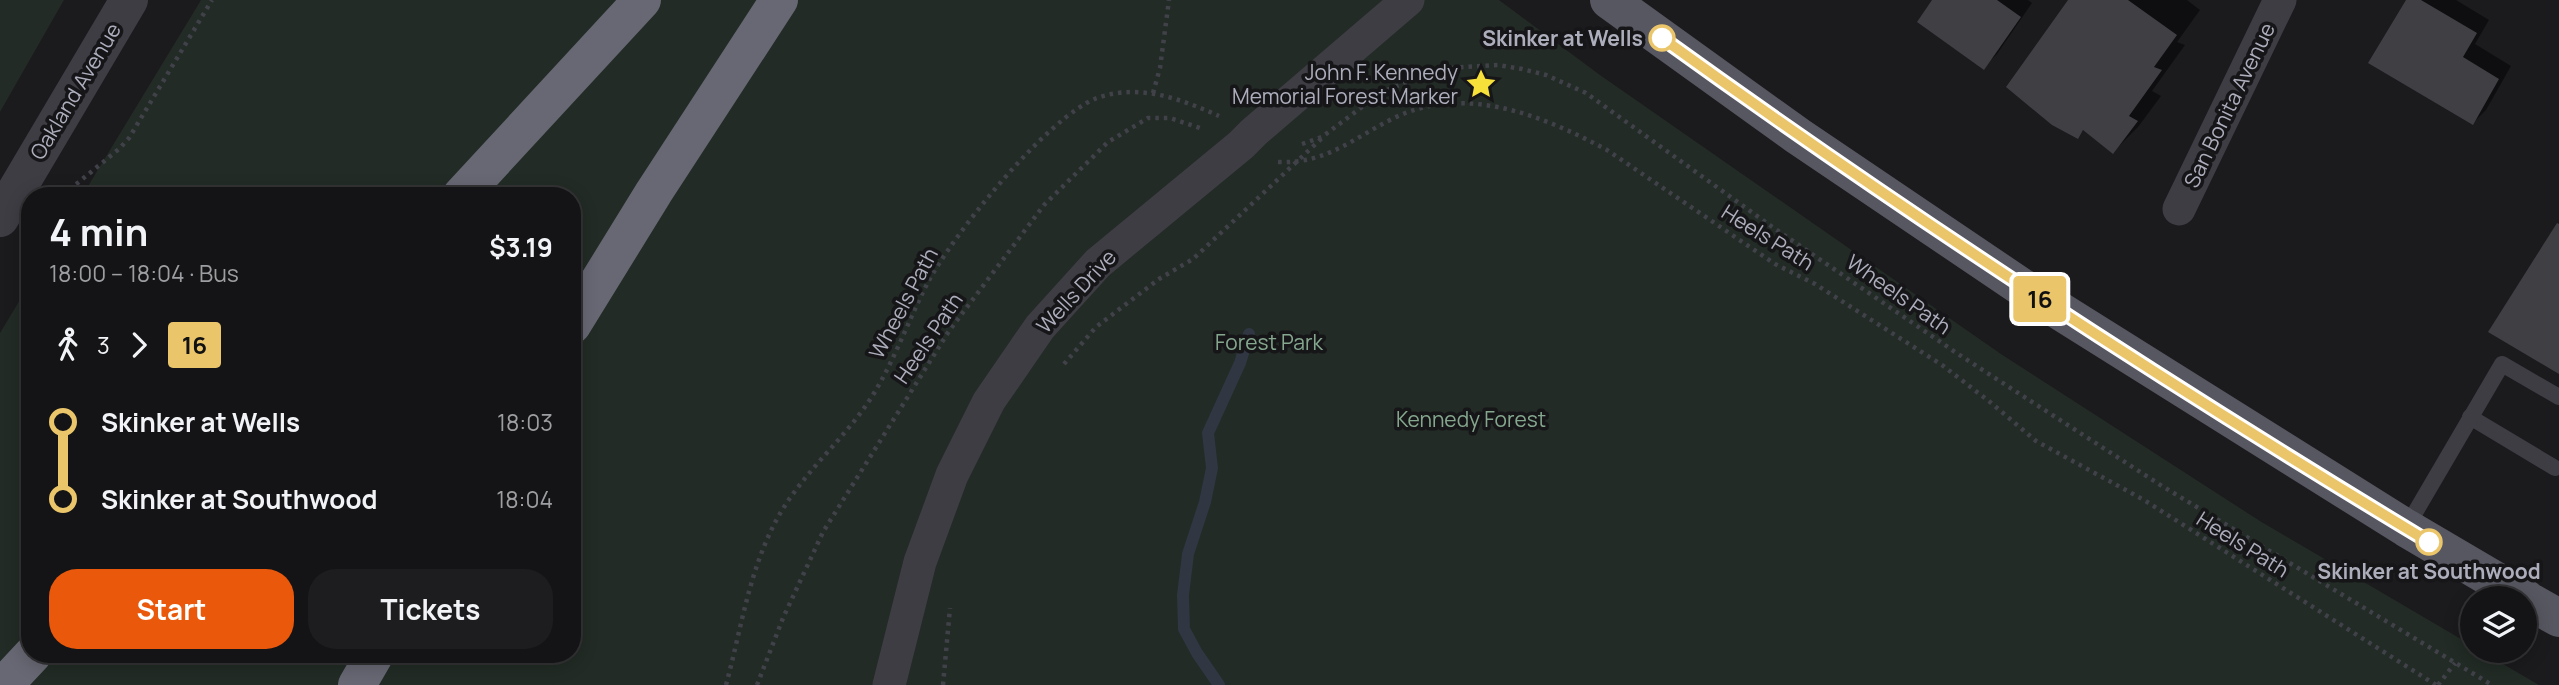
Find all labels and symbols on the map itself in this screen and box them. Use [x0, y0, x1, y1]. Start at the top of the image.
street label: Oakland Avenue [23, 17, 127, 165]
street label: San Bonita Avenue [2177, 18, 2281, 192]
place label: Skinker at Wells [1482, 24, 1643, 52]
marker: Skinker at Wells [1649, 25, 1675, 51]
place label: John F. Kennedy Memorial Forest Marker [1232, 58, 1458, 110]
place icon: John F. Kennedy Memorial Forest Marker [1464, 67, 1498, 101]
street label: Heels Path [1717, 198, 1819, 276]
street label: Wheels Path [862, 243, 944, 363]
street label: Wells Drive [1030, 243, 1122, 339]
street label: Wheels Path [1841, 248, 1957, 340]
line badge: 16 [2008, 276, 2072, 322]
street label: Heels Path [887, 287, 969, 389]
park label: Forest Park [1215, 328, 1323, 356]
park label: Kennedy Forest [1396, 405, 1546, 433]
street label: Heels Path [2192, 505, 2294, 583]
marker: Skinker at Southwood [2416, 529, 2442, 555]
place label: Skinker at Southwood [2317, 557, 2541, 585]

